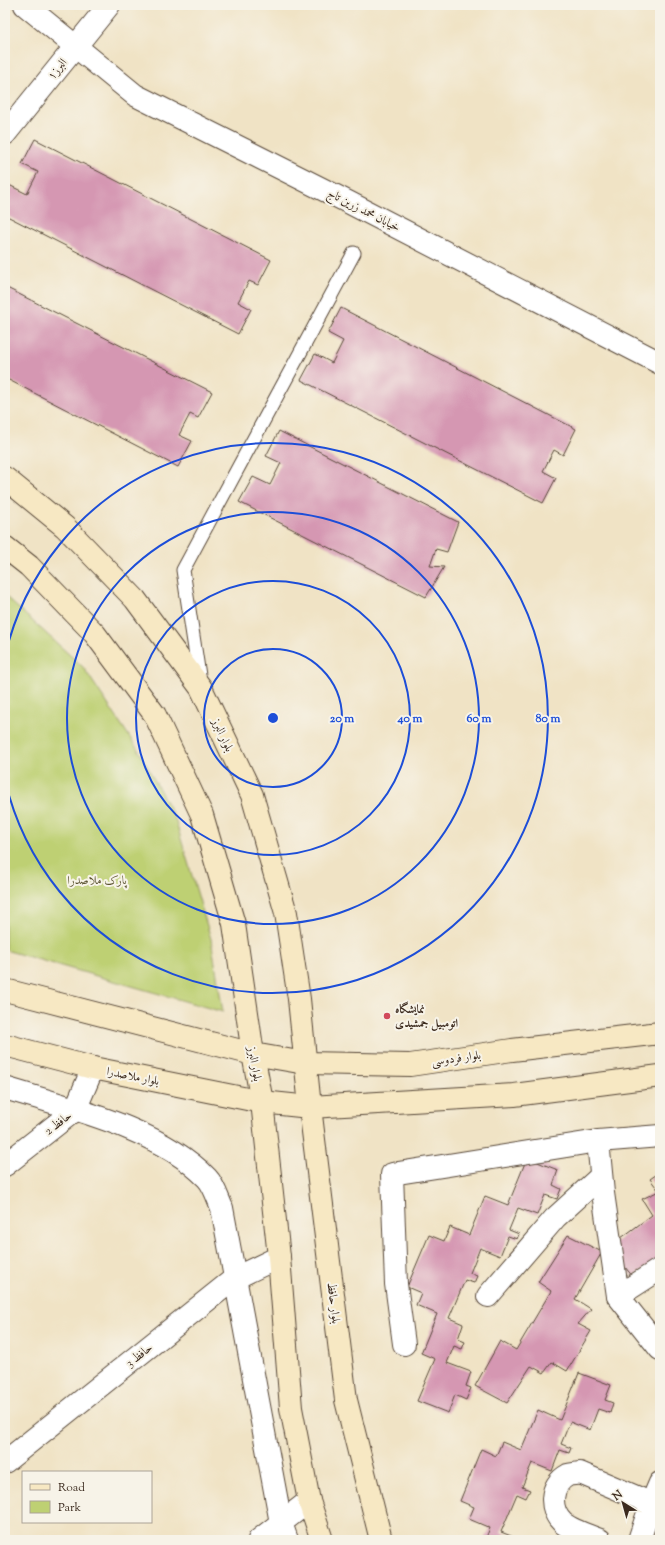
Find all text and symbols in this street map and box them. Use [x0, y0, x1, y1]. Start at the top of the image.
street label: البرز۱ [44, 55, 72, 84]
street label: خیابان محمد زرین تاج [324, 185, 403, 238]
text: 20 m [330, 710, 354, 728]
text: 40 m [397, 710, 422, 728]
text: 60 m [467, 710, 491, 728]
text: 80 m [536, 710, 560, 728]
centre of rings [266, 711, 280, 725]
street label: بلوار البرز [206, 715, 238, 755]
park label: پارک ملاصدرا [67, 872, 127, 890]
place label: نمایشگاه اتومبیل جمشیدی [395, 1001, 459, 1033]
marker: نمایشگاه اتومبیل جمشیدی [382, 1011, 392, 1021]
street label: بلوار البرز [242, 1044, 266, 1083]
street label: بلوار فردوسی [430, 1047, 482, 1071]
street label: بلوار ملاصدرا [105, 1063, 161, 1091]
street label: حافظ 2 [41, 1107, 76, 1140]
street label: بلوار حافظ [322, 1281, 344, 1325]
street label: حافظ 3 [122, 1339, 157, 1372]
legend [22, 1471, 152, 1523]
text: Road [58, 1479, 85, 1497]
north arrow [603, 1483, 643, 1523]
text: N [608, 1487, 626, 1505]
text: Park [58, 1499, 81, 1517]

